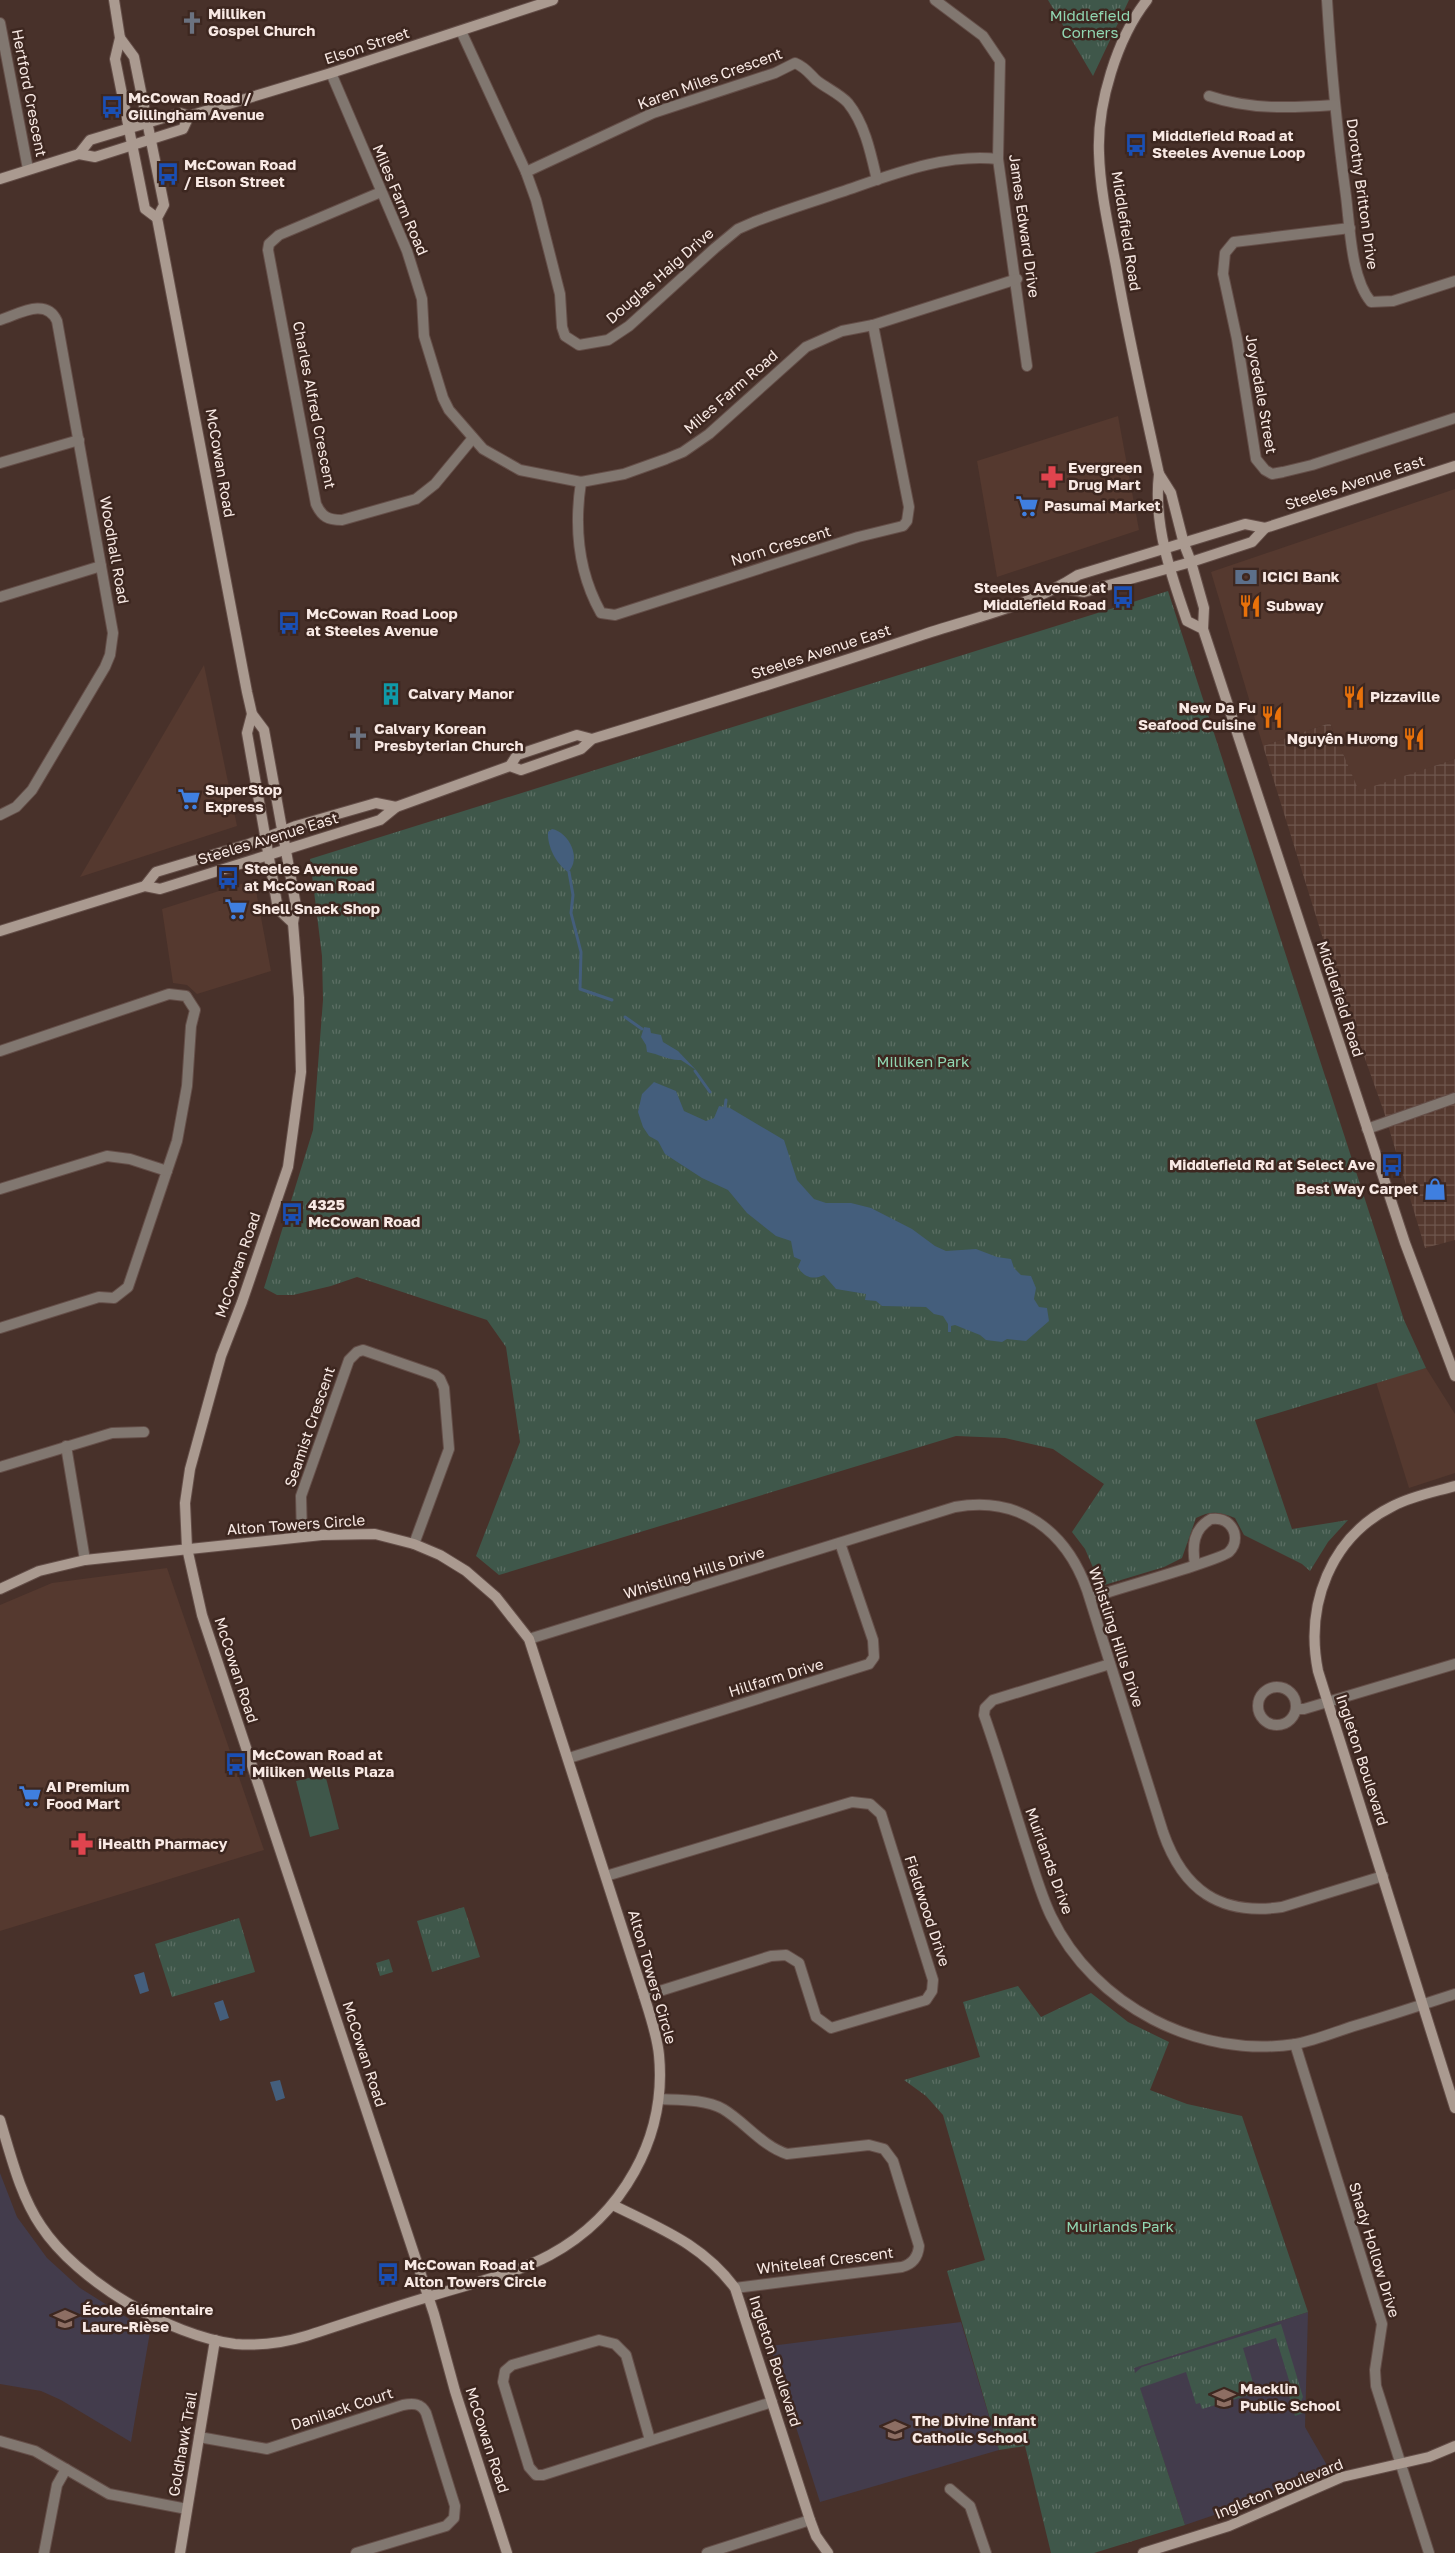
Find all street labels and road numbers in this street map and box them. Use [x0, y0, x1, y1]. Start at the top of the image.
street label: Elson Street [322, 23, 411, 67]
street label: Hertford Crescent [9, 27, 51, 158]
street label: Karen Miles Crescent [635, 44, 784, 113]
street label: Dorothy Britton Drive [1343, 117, 1383, 271]
street label: Miles Farm Road [369, 141, 432, 258]
street label: James Edward Drive [1006, 153, 1044, 299]
street label: Middlefield Road [1109, 170, 1145, 292]
street label: Douglas Haig Drive [602, 223, 717, 327]
street label: Charles Alfred Crescent [290, 319, 340, 490]
street label: Joycedale Street [1243, 333, 1281, 455]
street label: Miles Farm Road [680, 346, 781, 437]
street label: McCowan Road [203, 407, 239, 519]
street label: Steeles Avenue East [1283, 451, 1427, 513]
street label: Woodhall Road [97, 495, 133, 605]
street label: Norn Crescent [728, 521, 833, 569]
street label: Steeles Avenue East [749, 620, 893, 682]
street label: Steeles Avenue East [195, 808, 340, 868]
street label: Middlefield Road [1314, 938, 1368, 1059]
street label: McCowan Road [211, 1210, 264, 1320]
street label: Seamist Crescent [280, 1364, 338, 1489]
street label: Alton Towers Circle [226, 1510, 366, 1538]
street label: Whistling Hills Drive [621, 1542, 767, 1602]
street label: Whistling Hills Drive [1086, 1564, 1148, 1709]
street label: McCowan Road [211, 1615, 263, 1725]
street label: Hillfarm Drive [726, 1654, 826, 1700]
street label: Ingleton Boulevard [1333, 1692, 1393, 1828]
street label: Muirlands Drive [1022, 1805, 1078, 1917]
street label: Fieldwood Drive [902, 1853, 954, 1969]
street label: Alton Towers Circle [625, 1908, 681, 2046]
street label: McCowan Road [339, 1999, 391, 2109]
street label: Shady Hollow Drive [1346, 2180, 1404, 2320]
street label: Whiteleaf Crescent [755, 2243, 894, 2277]
street label: Ingleton Boulevard [746, 2293, 806, 2429]
street label: Danilack Court [288, 2383, 395, 2433]
street label: McCowan Road [462, 2385, 514, 2495]
street label: Goldhawk Trail [164, 2390, 200, 2498]
street label: Ingleton Boulevard [1212, 2454, 1346, 2522]

